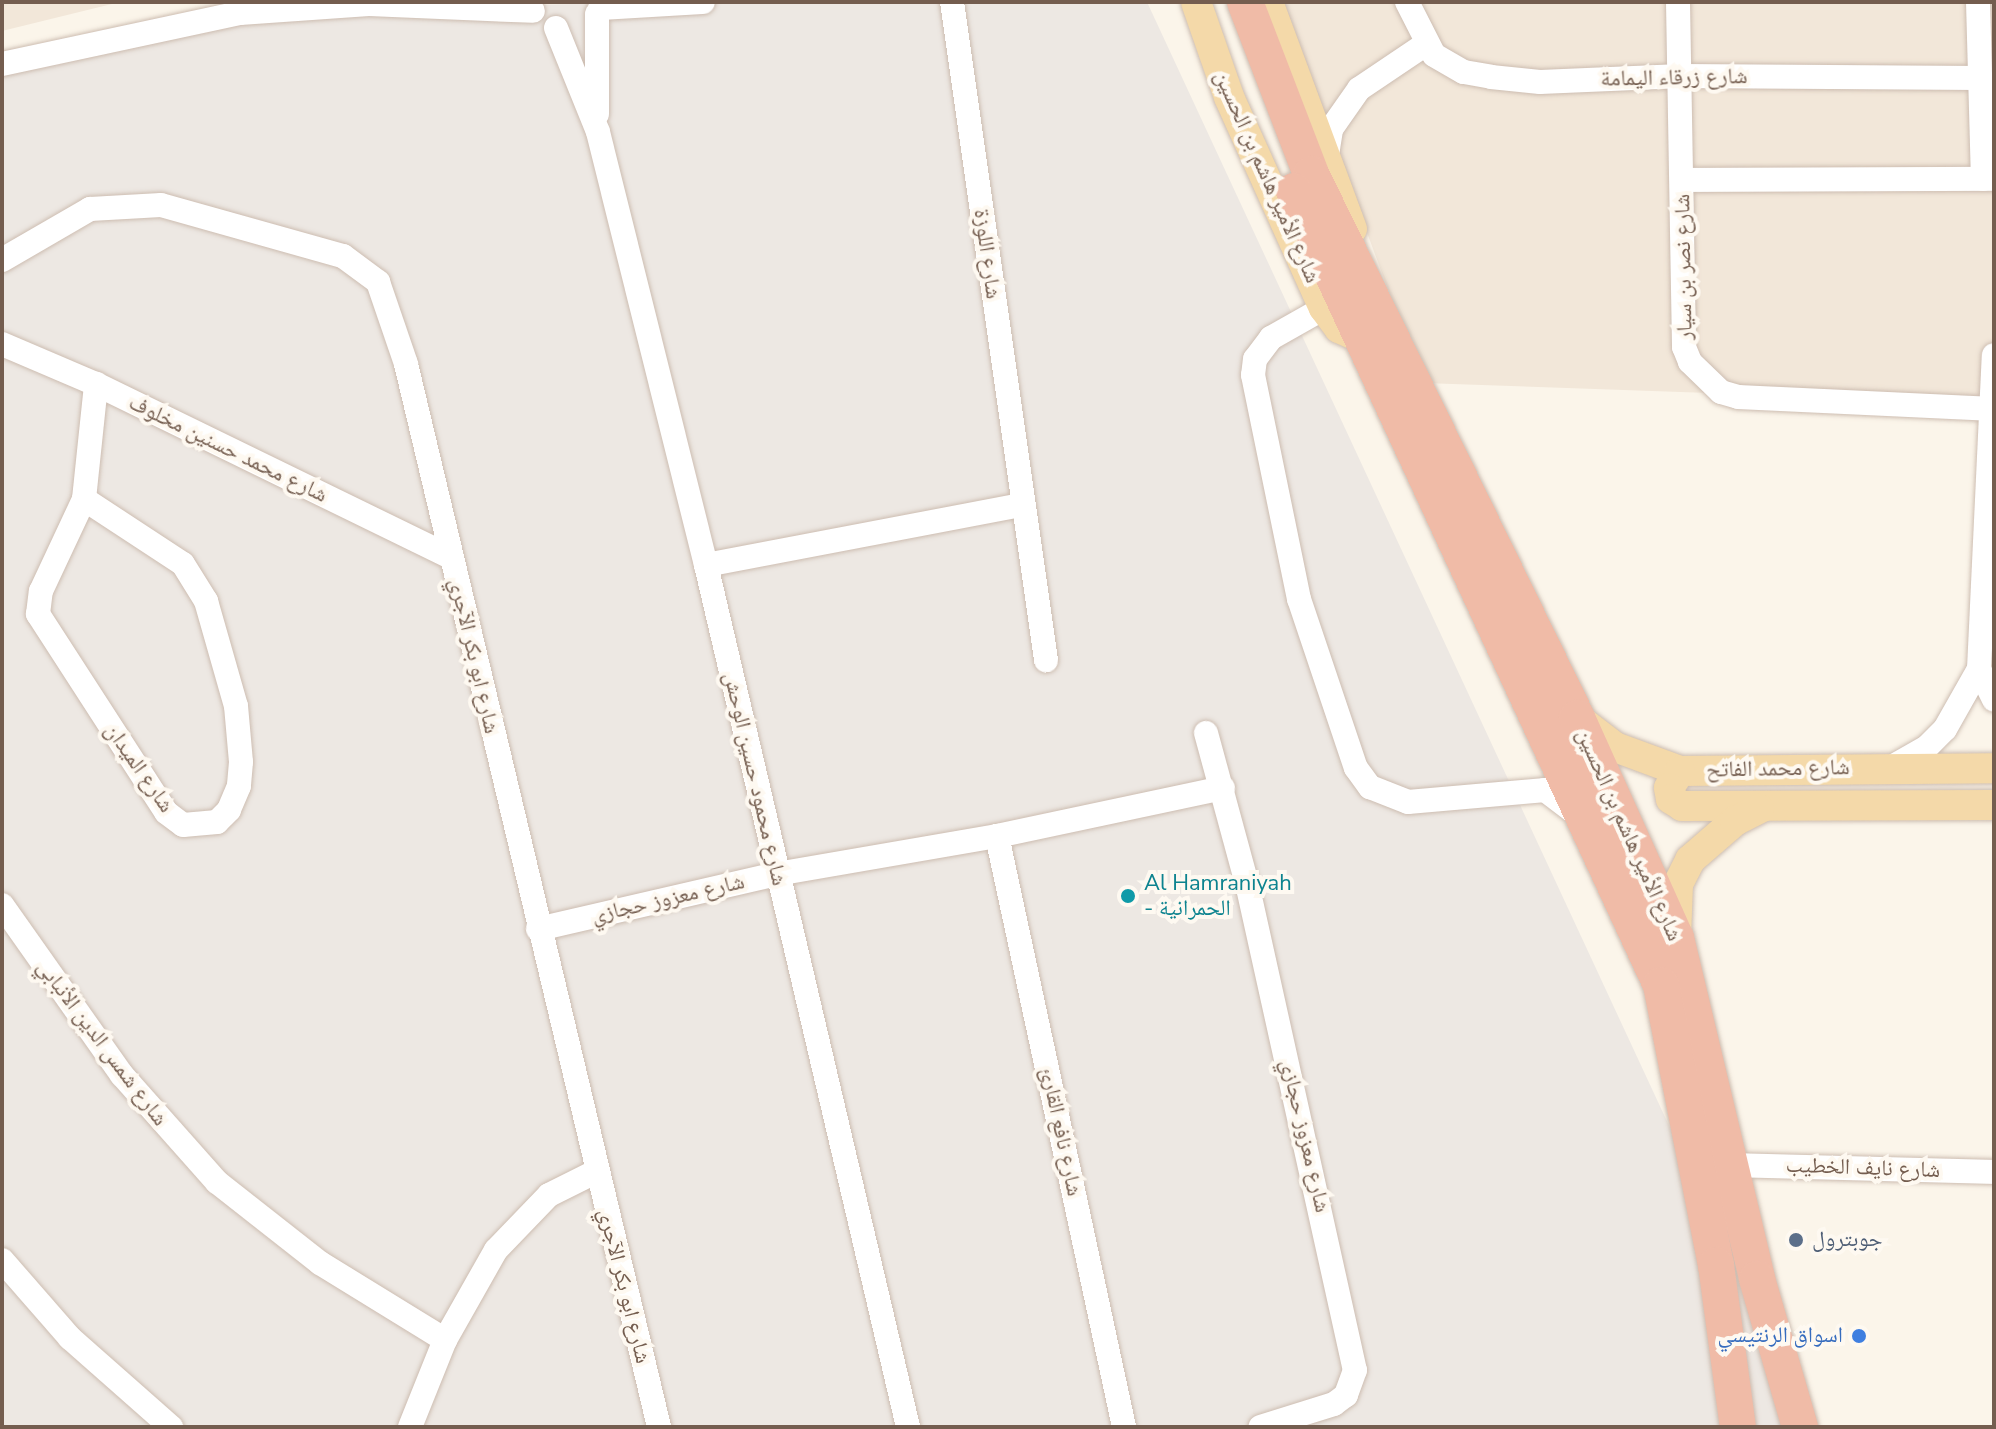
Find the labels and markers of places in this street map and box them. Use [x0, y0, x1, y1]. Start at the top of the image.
place label: Al Hamraniyah - الحمرانية [1144, 870, 1292, 922]
marker: Al Hamraniyah - الحمرانية [1119, 887, 1137, 905]
place label: جوبترول [1812, 1227, 1883, 1253]
marker: جوبترول [1787, 1231, 1805, 1249]
place label: اسواق الرنتيسي [1717, 1323, 1843, 1349]
marker: اسواق الرنتيسي [1850, 1327, 1868, 1345]

